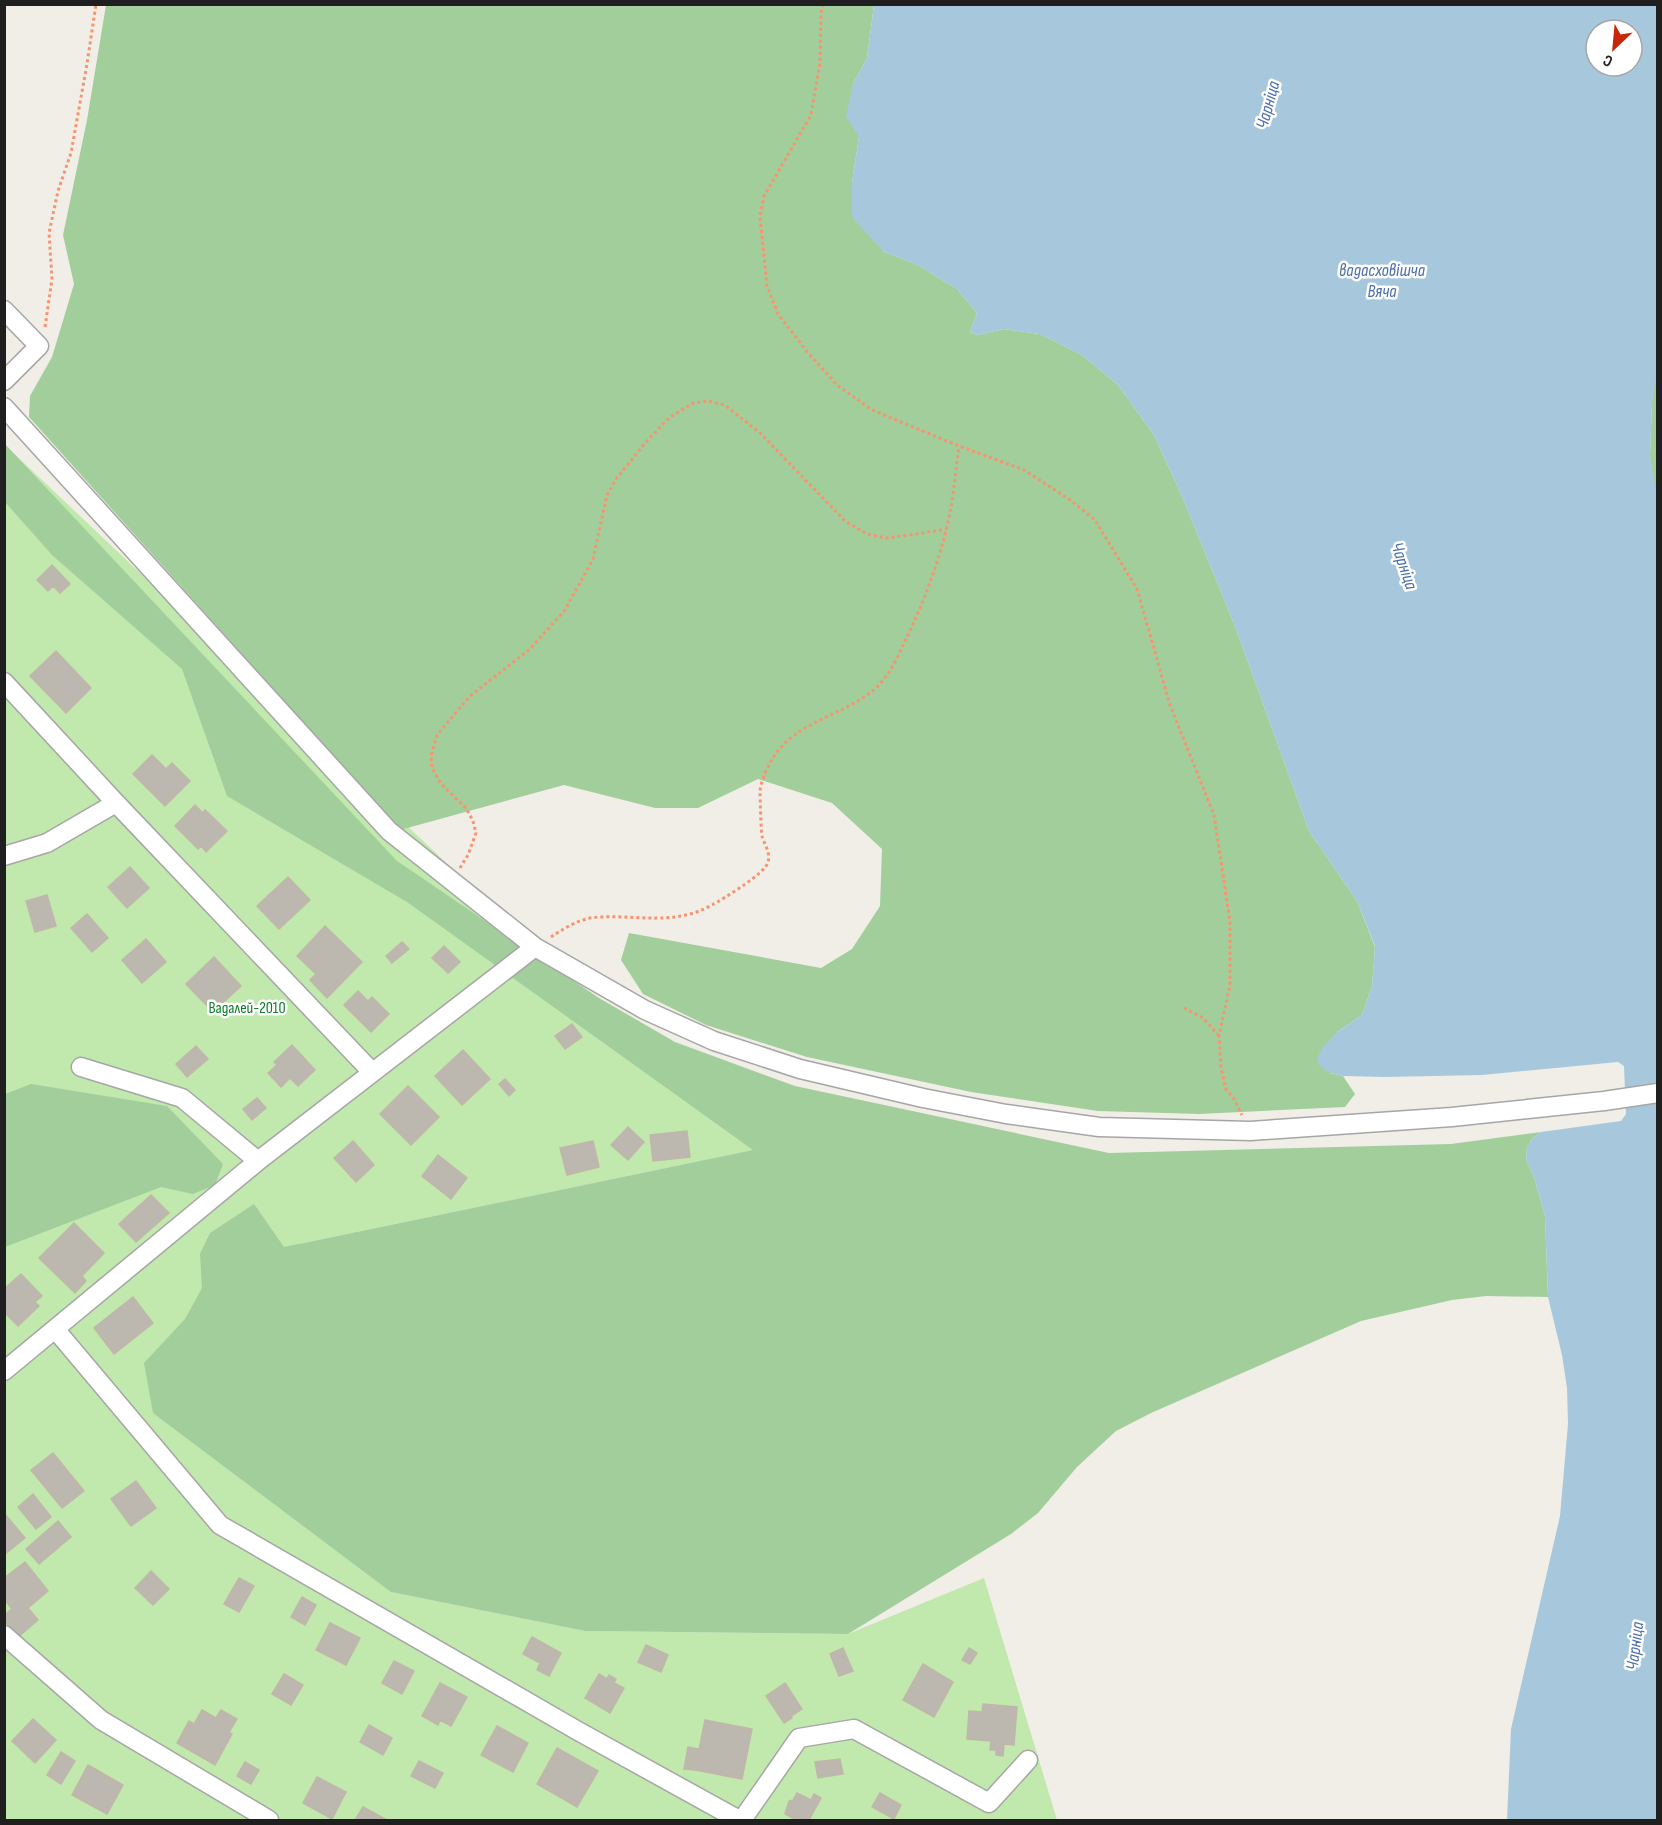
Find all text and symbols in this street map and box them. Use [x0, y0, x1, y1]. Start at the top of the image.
north arrow [1584, 18, 1644, 78]
text: С [1600, 50, 1616, 70]
water label: Чарніца [1252, 78, 1285, 131]
water label: вадасховішча Вяча [1339, 260, 1426, 302]
water label: Чарніца [1386, 540, 1422, 593]
park label: Вадалей-2010 [208, 999, 286, 1018]
water label: Чарніца [1622, 1620, 1648, 1671]

